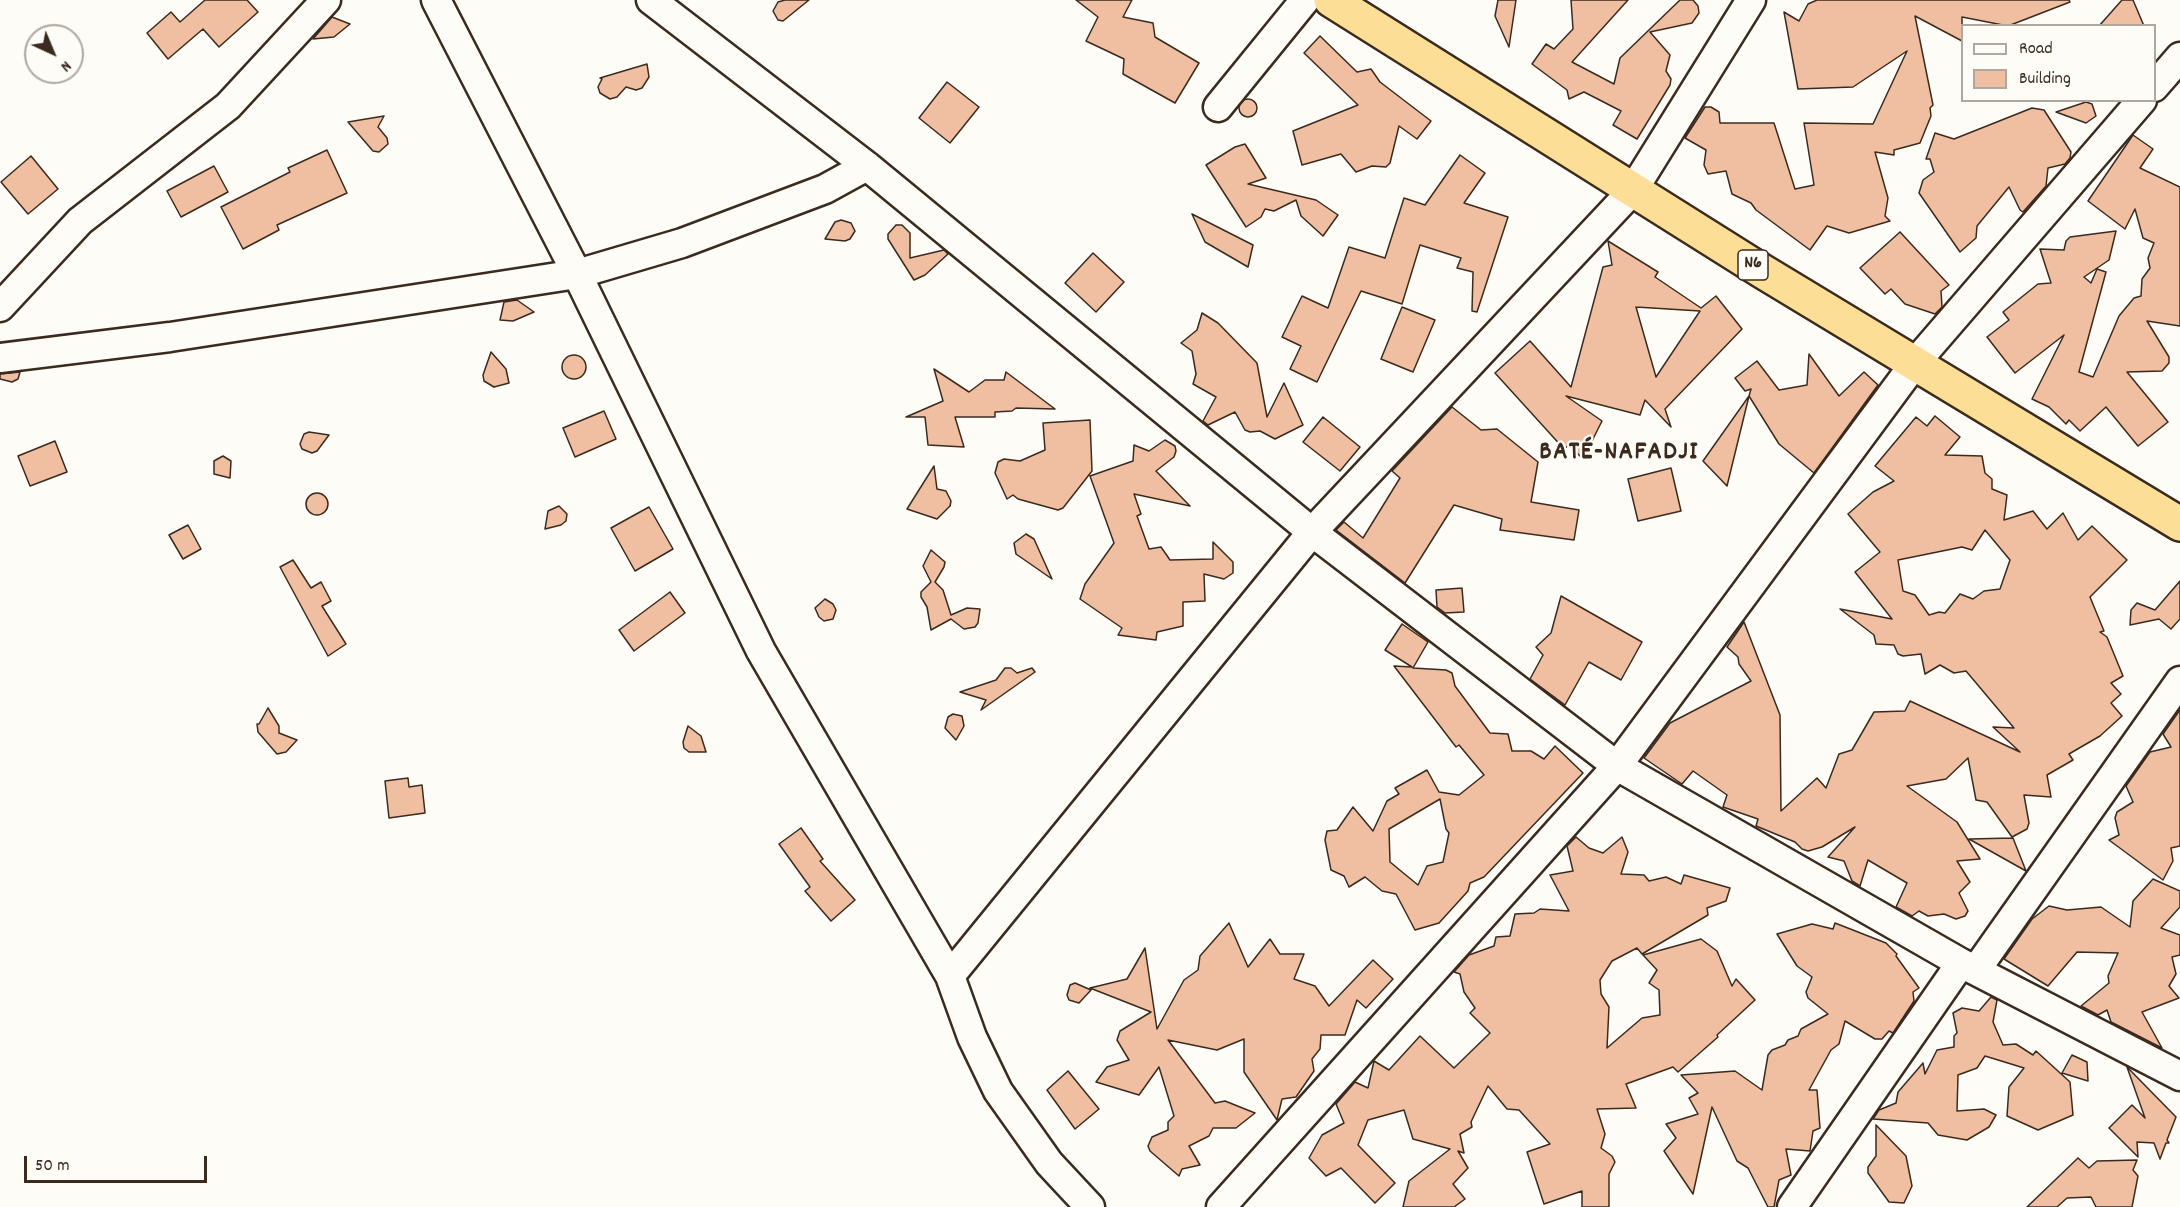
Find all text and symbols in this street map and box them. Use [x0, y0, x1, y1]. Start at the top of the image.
north arrow [24, 24, 84, 84]
legend [1961, 24, 2156, 102]
text: Road [2019, 37, 2053, 62]
text: N [55, 55, 76, 77]
text: Building [2019, 67, 2071, 92]
road number: N6 [1738, 250, 1768, 280]
district label: BATÉ-NAFADJI [1539, 438, 1699, 470]
scale bar [27, 1144, 210, 1182]
text: 50 m [35, 1154, 70, 1179]

